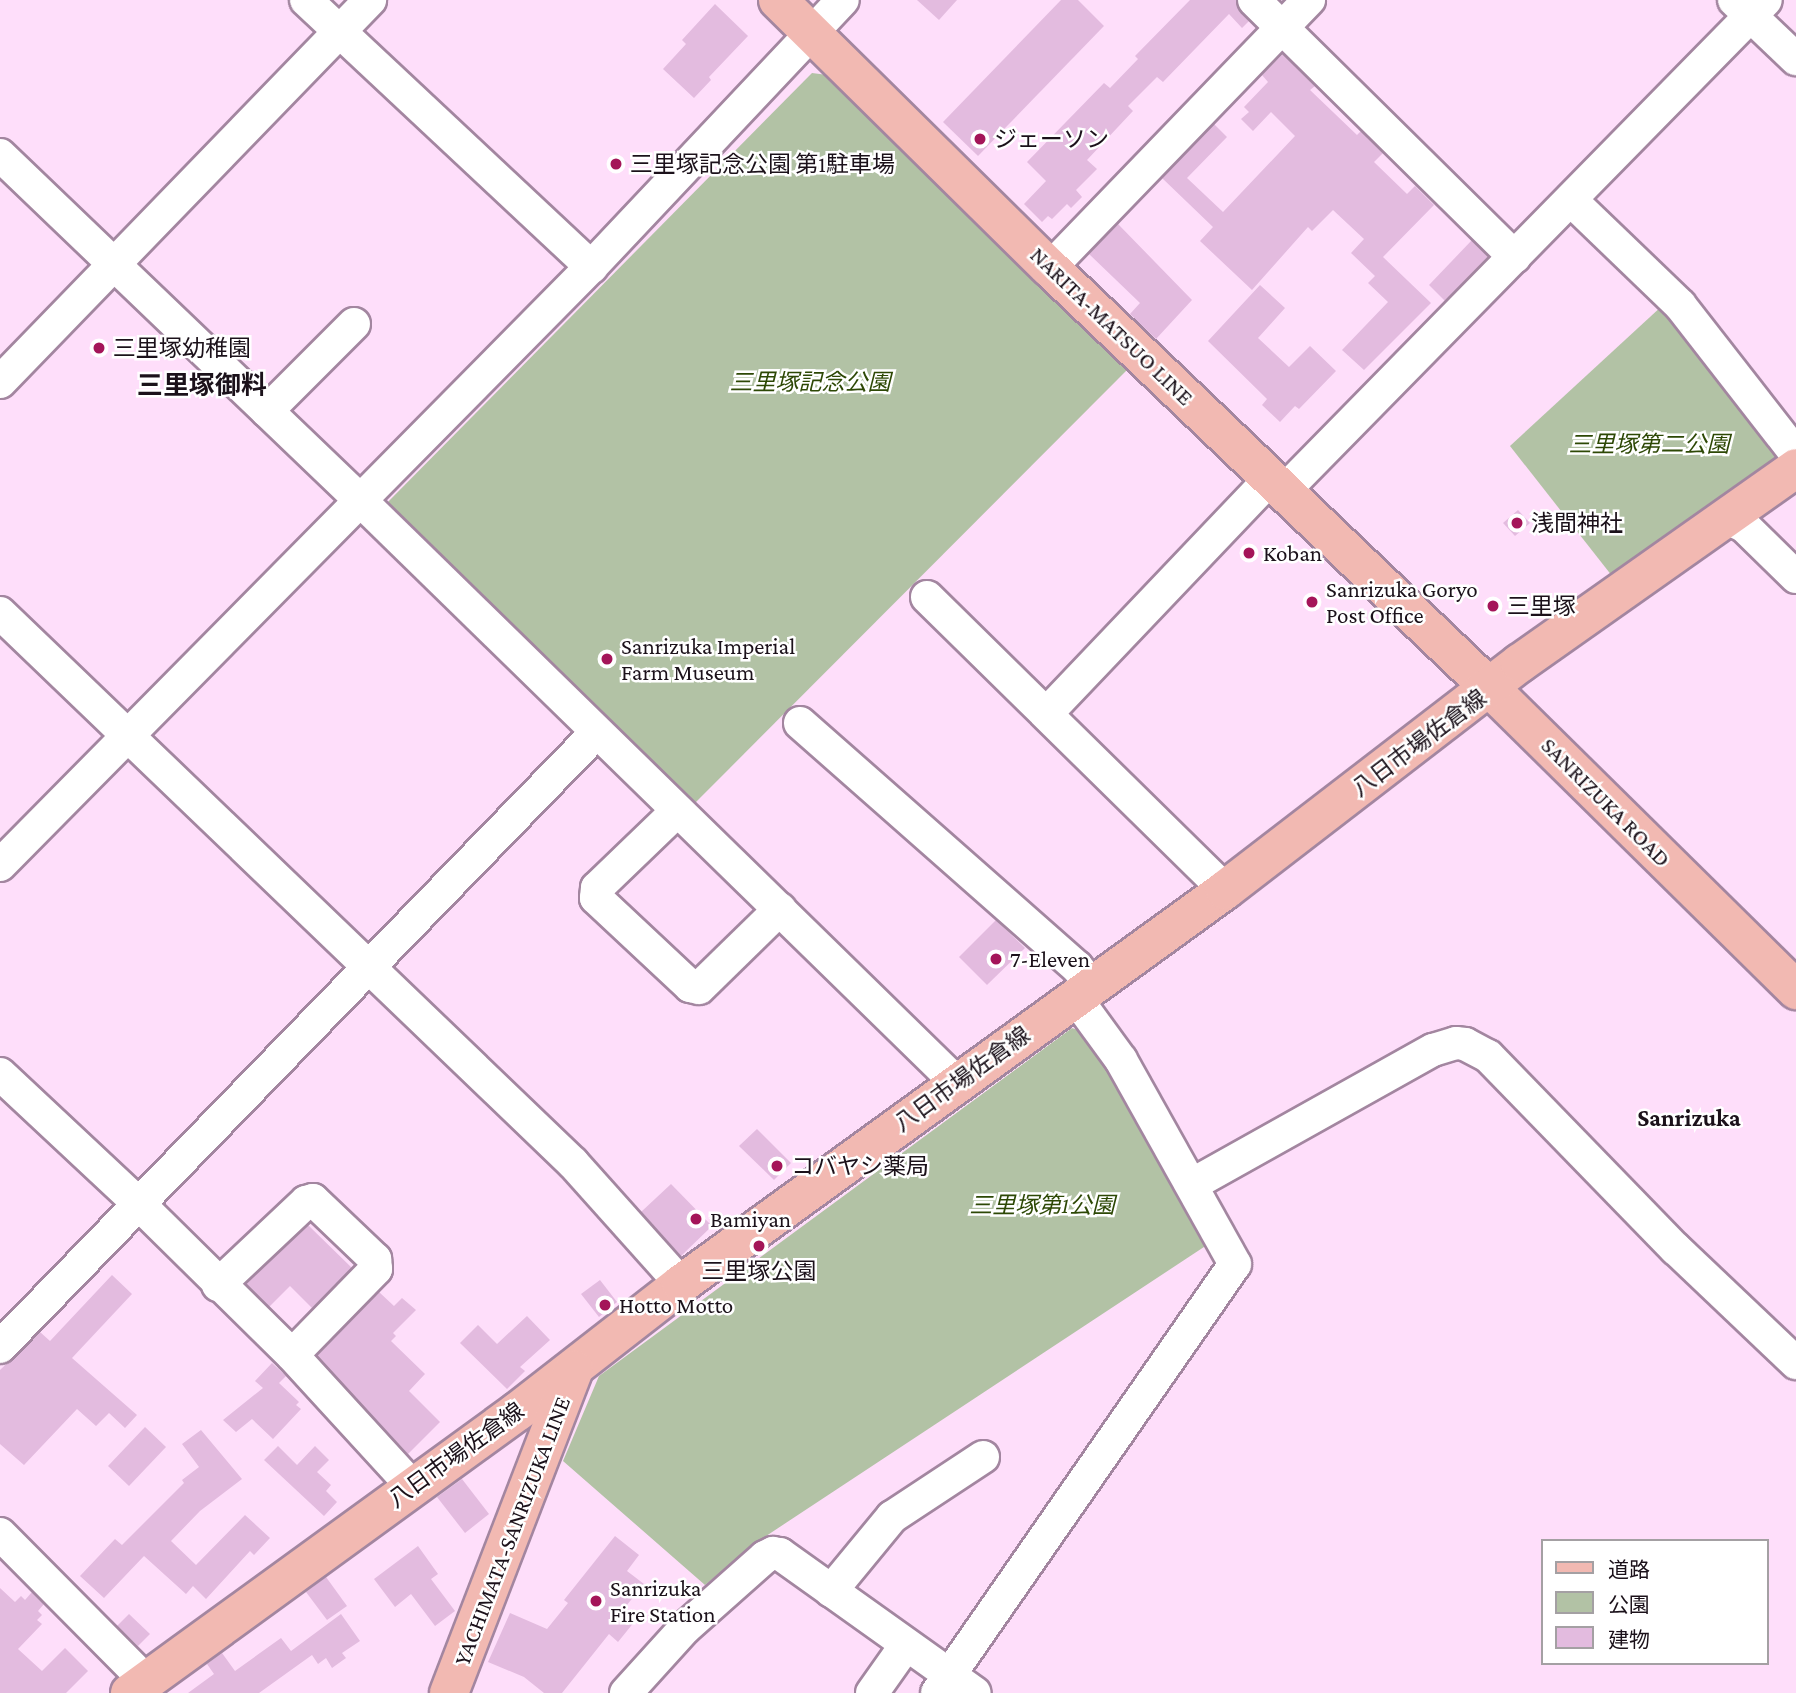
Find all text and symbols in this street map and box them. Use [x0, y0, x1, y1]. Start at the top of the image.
place label: ジェーソン [994, 125, 1109, 153]
marker: ジェーソン [972, 131, 988, 147]
place label: 三里塚記念公園 第1駐車場 [630, 150, 895, 178]
marker: 三里塚記念公園 第1駐車場 [608, 156, 624, 172]
street label: NARITA-MATSUO LINE [1025, 241, 1199, 411]
place label: 三里塚幼稚園 [113, 334, 251, 362]
marker: 三里塚幼稚園 [91, 340, 107, 356]
park label: 三里塚記念公園 [730, 368, 890, 396]
district label: 三里塚御料 [137, 370, 267, 402]
park label: 三里塚第二公園 [1569, 430, 1729, 458]
place label: 浅間神社 [1531, 509, 1623, 537]
marker: 浅間神社 [1509, 515, 1525, 531]
place label: Koban [1263, 539, 1322, 567]
marker: Koban [1241, 545, 1257, 561]
place label: Sanrizuka Goryo Post Office [1326, 575, 1478, 629]
place label: 三里塚 [1507, 592, 1576, 620]
marker: Sanrizuka Goryo Post Office [1304, 594, 1320, 610]
marker: 三里塚 [1485, 598, 1501, 614]
place label: Sanrizuka Imperial Farm Museum [621, 632, 795, 686]
marker: Sanrizuka Imperial Farm Museum [599, 651, 615, 667]
street label: 八日市場佐倉線 [1346, 684, 1492, 802]
street label: SANRIZUKA ROAD [1536, 732, 1676, 872]
place label: 7-Eleven [1010, 945, 1090, 973]
marker: 7-Eleven [988, 951, 1004, 967]
street label: 八日市場佐倉線 [889, 1021, 1035, 1137]
district label: Sanrizuka [1637, 1104, 1741, 1132]
place label: コバヤシ薬局 [791, 1152, 929, 1180]
marker: コバヤシ薬局 [769, 1158, 785, 1174]
park label: 三里塚第1公園 [969, 1191, 1115, 1219]
place label: Bamiyan [710, 1205, 791, 1233]
marker: Bamiyan [688, 1211, 704, 1227]
marker: 三里塚公園 [751, 1238, 767, 1254]
place label: 三里塚公園 [702, 1257, 816, 1285]
place label: Hotto Motto [619, 1291, 733, 1319]
marker: Hotto Motto [597, 1297, 613, 1313]
street label: YACHIMATA-SANRIZUKA LINE [448, 1393, 576, 1669]
street label: 八日市場佐倉線 [383, 1397, 529, 1513]
legend [1540, 1539, 1768, 1665]
text: 道路 [1608, 1558, 1650, 1582]
place label: Sanrizuka Fire Station [610, 1574, 716, 1628]
marker: Sanrizuka Fire Station [588, 1593, 604, 1609]
text: 公園 [1608, 1593, 1650, 1617]
text: 建物 [1608, 1628, 1650, 1652]

